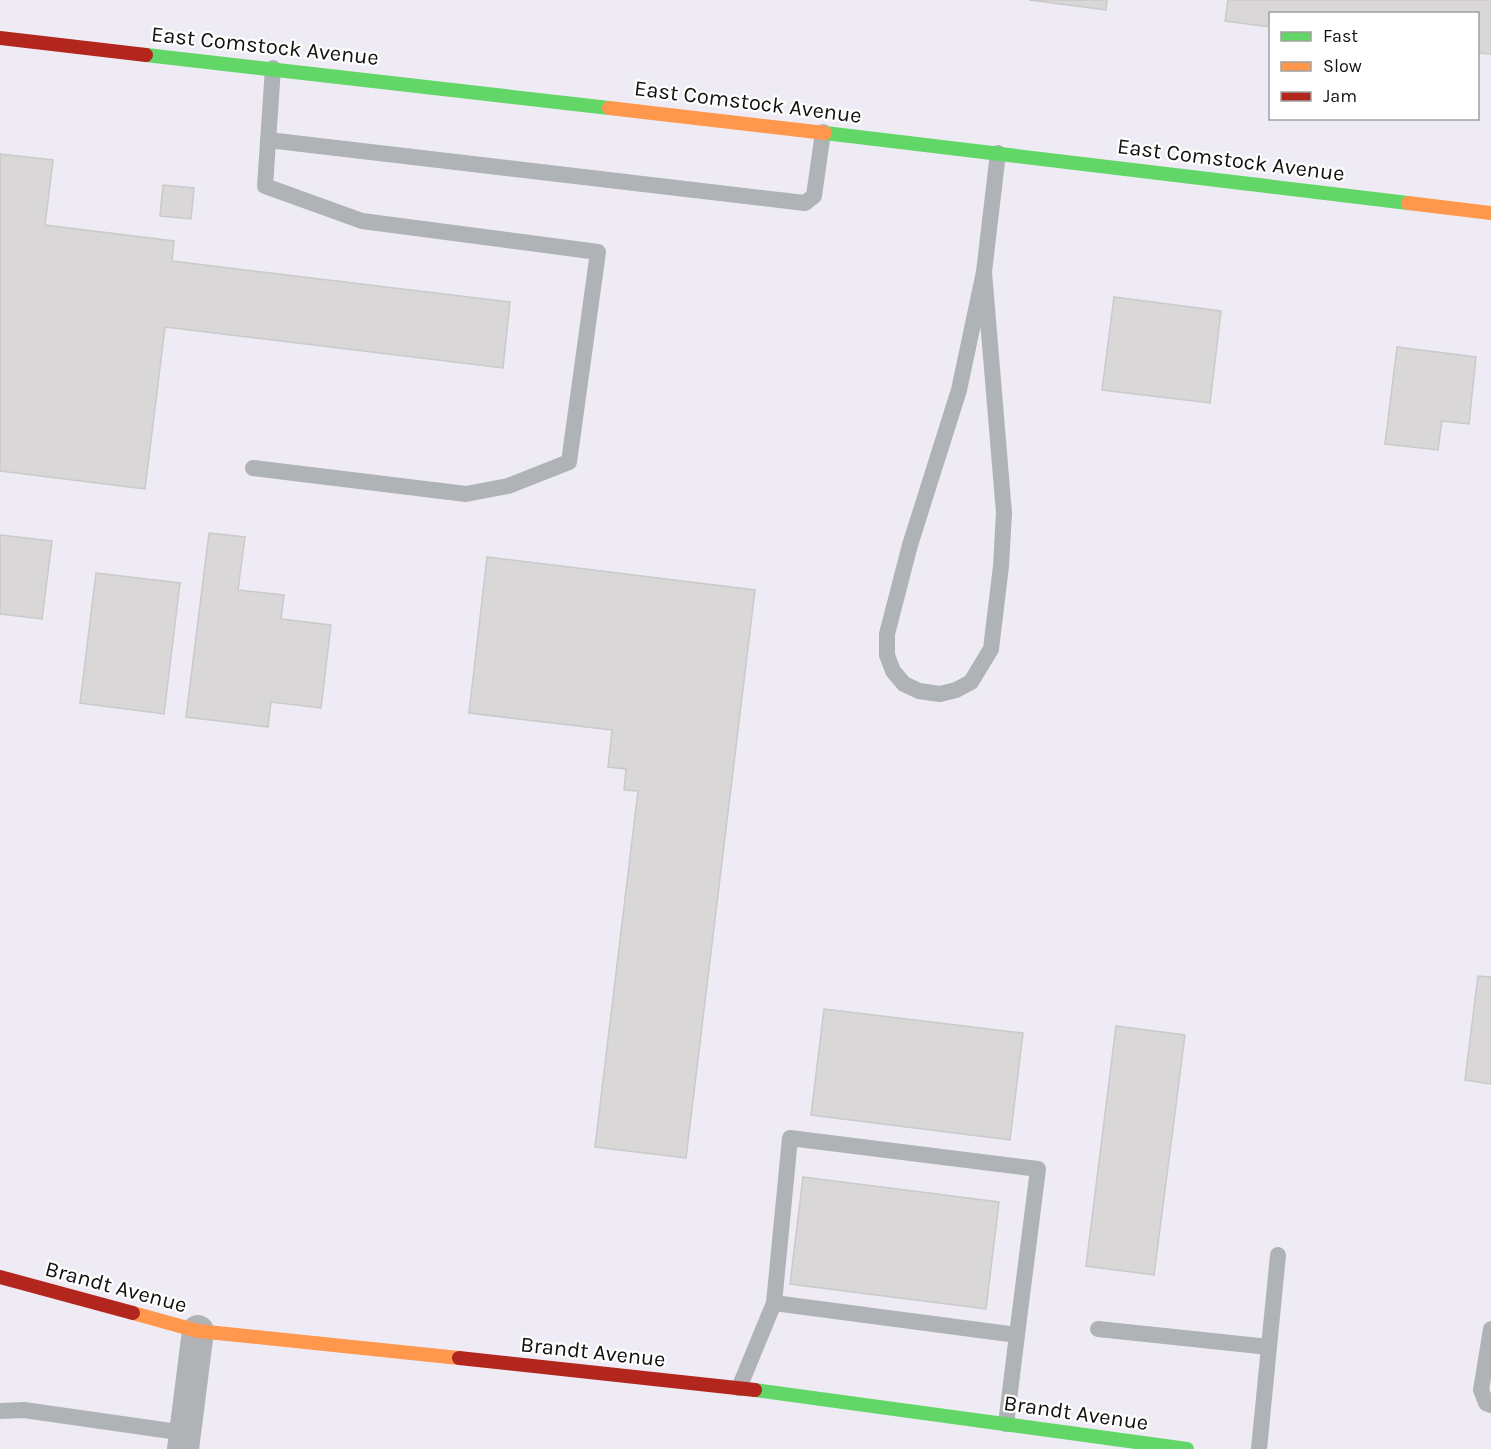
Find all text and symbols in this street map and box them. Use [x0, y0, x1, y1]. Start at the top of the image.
legend [1269, 12, 1479, 120]
street label: East Comstock Avenue [150, 21, 380, 71]
text: Fast [1323, 25, 1358, 47]
text: Slow [1323, 55, 1362, 77]
street label: East Comstock Avenue [633, 75, 863, 129]
text: Jam [1323, 85, 1357, 107]
street label: East Comstock Avenue [1116, 133, 1346, 187]
street label: Brandt Avenue [42, 1256, 190, 1318]
street label: Brandt Avenue [519, 1331, 667, 1373]
street label: Brandt Avenue [1002, 1390, 1150, 1436]

